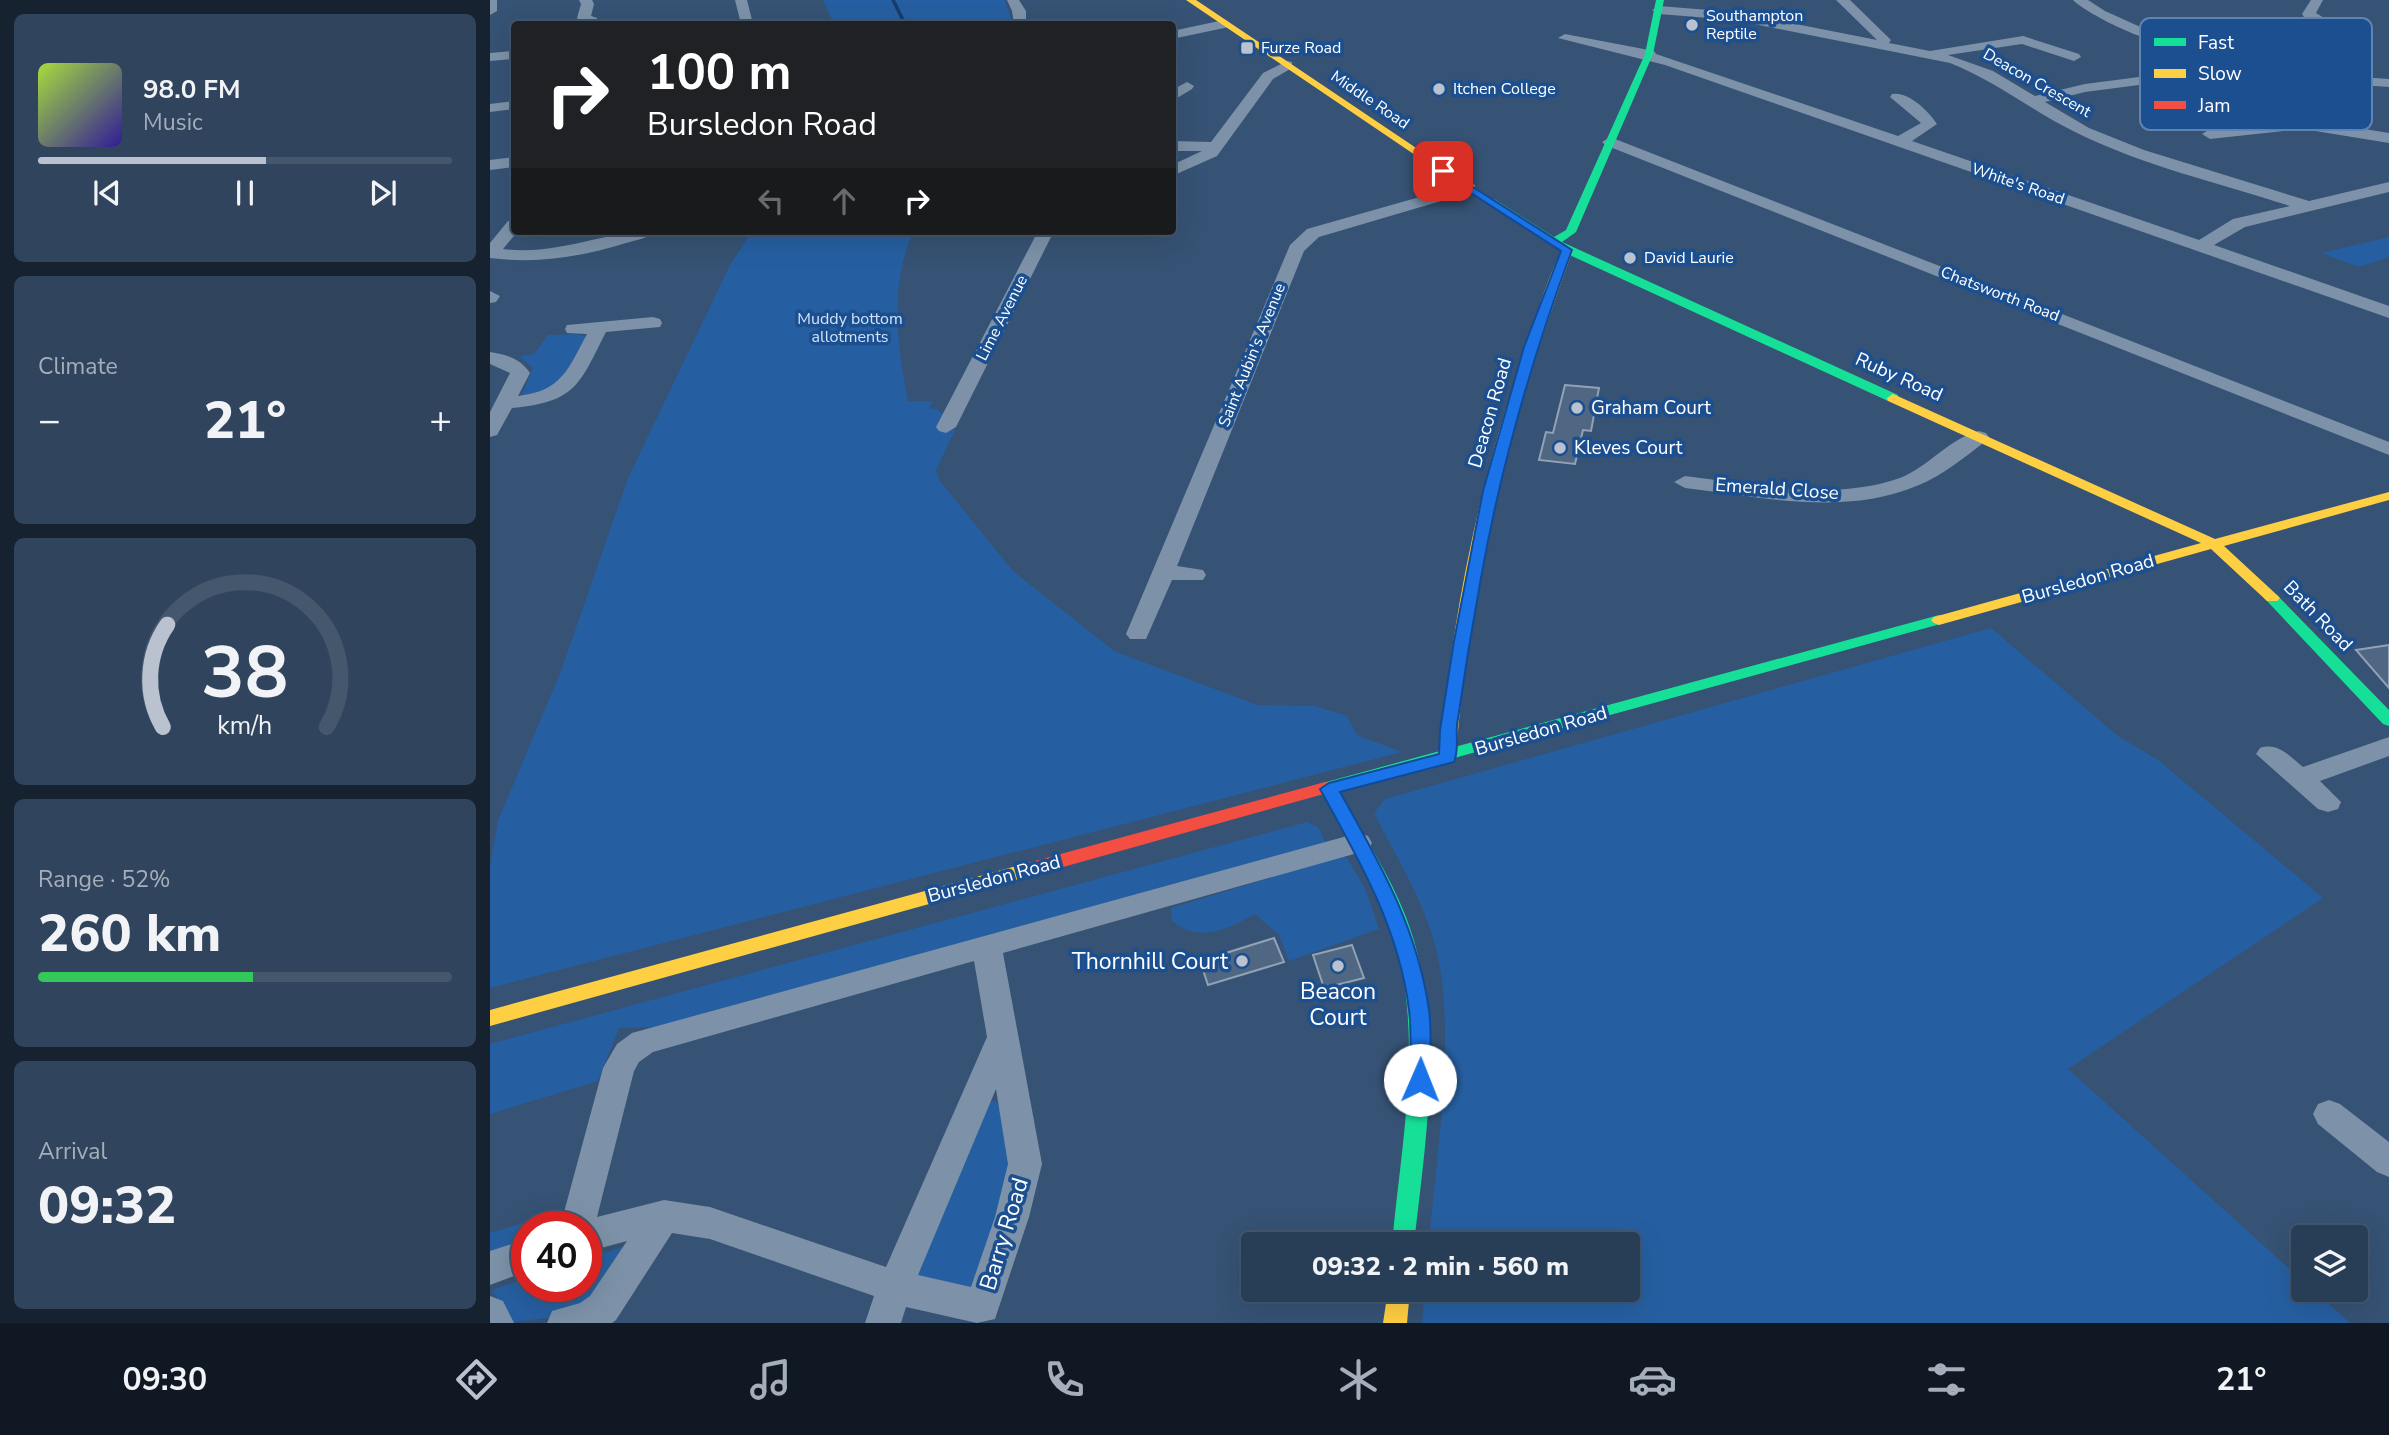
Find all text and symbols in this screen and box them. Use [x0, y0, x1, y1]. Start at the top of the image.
place label: Southampton Reptile [1706, 5, 1803, 45]
marker: Southampton Reptile [1684, 17, 1700, 33]
legend [2140, 18, 2372, 130]
text: Fast [2198, 30, 2234, 56]
place label: Furze Road [1261, 37, 1341, 59]
text: 100 m [647, 39, 791, 106]
marker: Furze Road [1239, 40, 1255, 56]
street label: Deacon Crescent [1979, 43, 2095, 123]
icon: right [532, 49, 623, 140]
text: Slow [2198, 61, 2242, 87]
street label: Middle Road [1326, 66, 1414, 134]
text: 98.0 FM [143, 72, 240, 107]
place label: Itchen College [1453, 78, 1556, 100]
marker: Itchen College [1431, 81, 1447, 97]
text: Jam [2197, 93, 2231, 119]
text: Bursledon Road [647, 103, 877, 146]
text: Music [143, 107, 203, 138]
pin [1413, 141, 1473, 201]
icon: arrive [1424, 152, 1462, 190]
street label: White's Road [1969, 158, 2067, 210]
icon: previous [88, 174, 126, 212]
icon: pause [226, 174, 264, 212]
icon: next [364, 174, 402, 212]
icon: left [752, 182, 790, 220]
icon: ahead [825, 182, 863, 220]
icon: right [898, 182, 936, 220]
place label: David Laurie [1644, 247, 1734, 269]
marker: David Laurie [1622, 250, 1638, 266]
street label: Chatsworth Road [1937, 261, 2063, 327]
street label: Lime Avenue [971, 271, 1033, 365]
street label: Saint Aubin's Avenue [1213, 280, 1291, 430]
park label: Muddy bottom allotments [797, 308, 903, 348]
street label: Ruby Road [1851, 346, 1947, 408]
text: Climate [38, 351, 118, 382]
street label: Deacon Road [1462, 355, 1518, 471]
text: 21° [204, 385, 286, 456]
text: − [38, 395, 61, 446]
text: + [429, 395, 452, 446]
place label: Graham Court [1591, 395, 1711, 421]
marker: Graham Court [1569, 400, 1585, 416]
place label: Kleves Court [1574, 435, 1683, 461]
marker: Kleves Court [1552, 440, 1568, 456]
street label: Emerald Close [1714, 472, 1840, 506]
street label: Bursledon Road [2019, 548, 2157, 610]
street label: Bath Road [2278, 575, 2358, 657]
text: 38 [201, 624, 289, 724]
street label: Bursledon Road [1472, 700, 1610, 762]
text: km/h [217, 709, 273, 743]
street label: Bursledon Road [925, 849, 1063, 909]
text: Range · 52% [38, 864, 170, 895]
text: 260 km [38, 898, 221, 969]
place label: Thornhill Court [1072, 946, 1229, 977]
marker: Thornhill Court [1234, 953, 1250, 969]
marker: Beacon Court [1330, 958, 1346, 974]
place label: Beacon Court [1300, 976, 1376, 1033]
position arrow [1383, 1043, 1457, 1117]
text: Arrival [38, 1136, 107, 1167]
text: 09:32 [38, 1170, 176, 1241]
street label: Barry Road [972, 1174, 1036, 1294]
speed limit sign: 40 [511, 1211, 602, 1302]
map controls [2291, 1225, 2368, 1302]
button: layers [2291, 1225, 2368, 1302]
text: 09:32 · 2 min · 560 m [1312, 1249, 1569, 1284]
icon: directions [452, 1355, 501, 1404]
icon: music [746, 1355, 795, 1404]
icon: phone [1040, 1355, 1089, 1404]
icon: climate [1334, 1355, 1383, 1404]
icon: car [1628, 1355, 1677, 1404]
icon: filters [1922, 1355, 1971, 1404]
text: 09:30 [122, 1358, 207, 1401]
text: 21° [2216, 1358, 2266, 1401]

